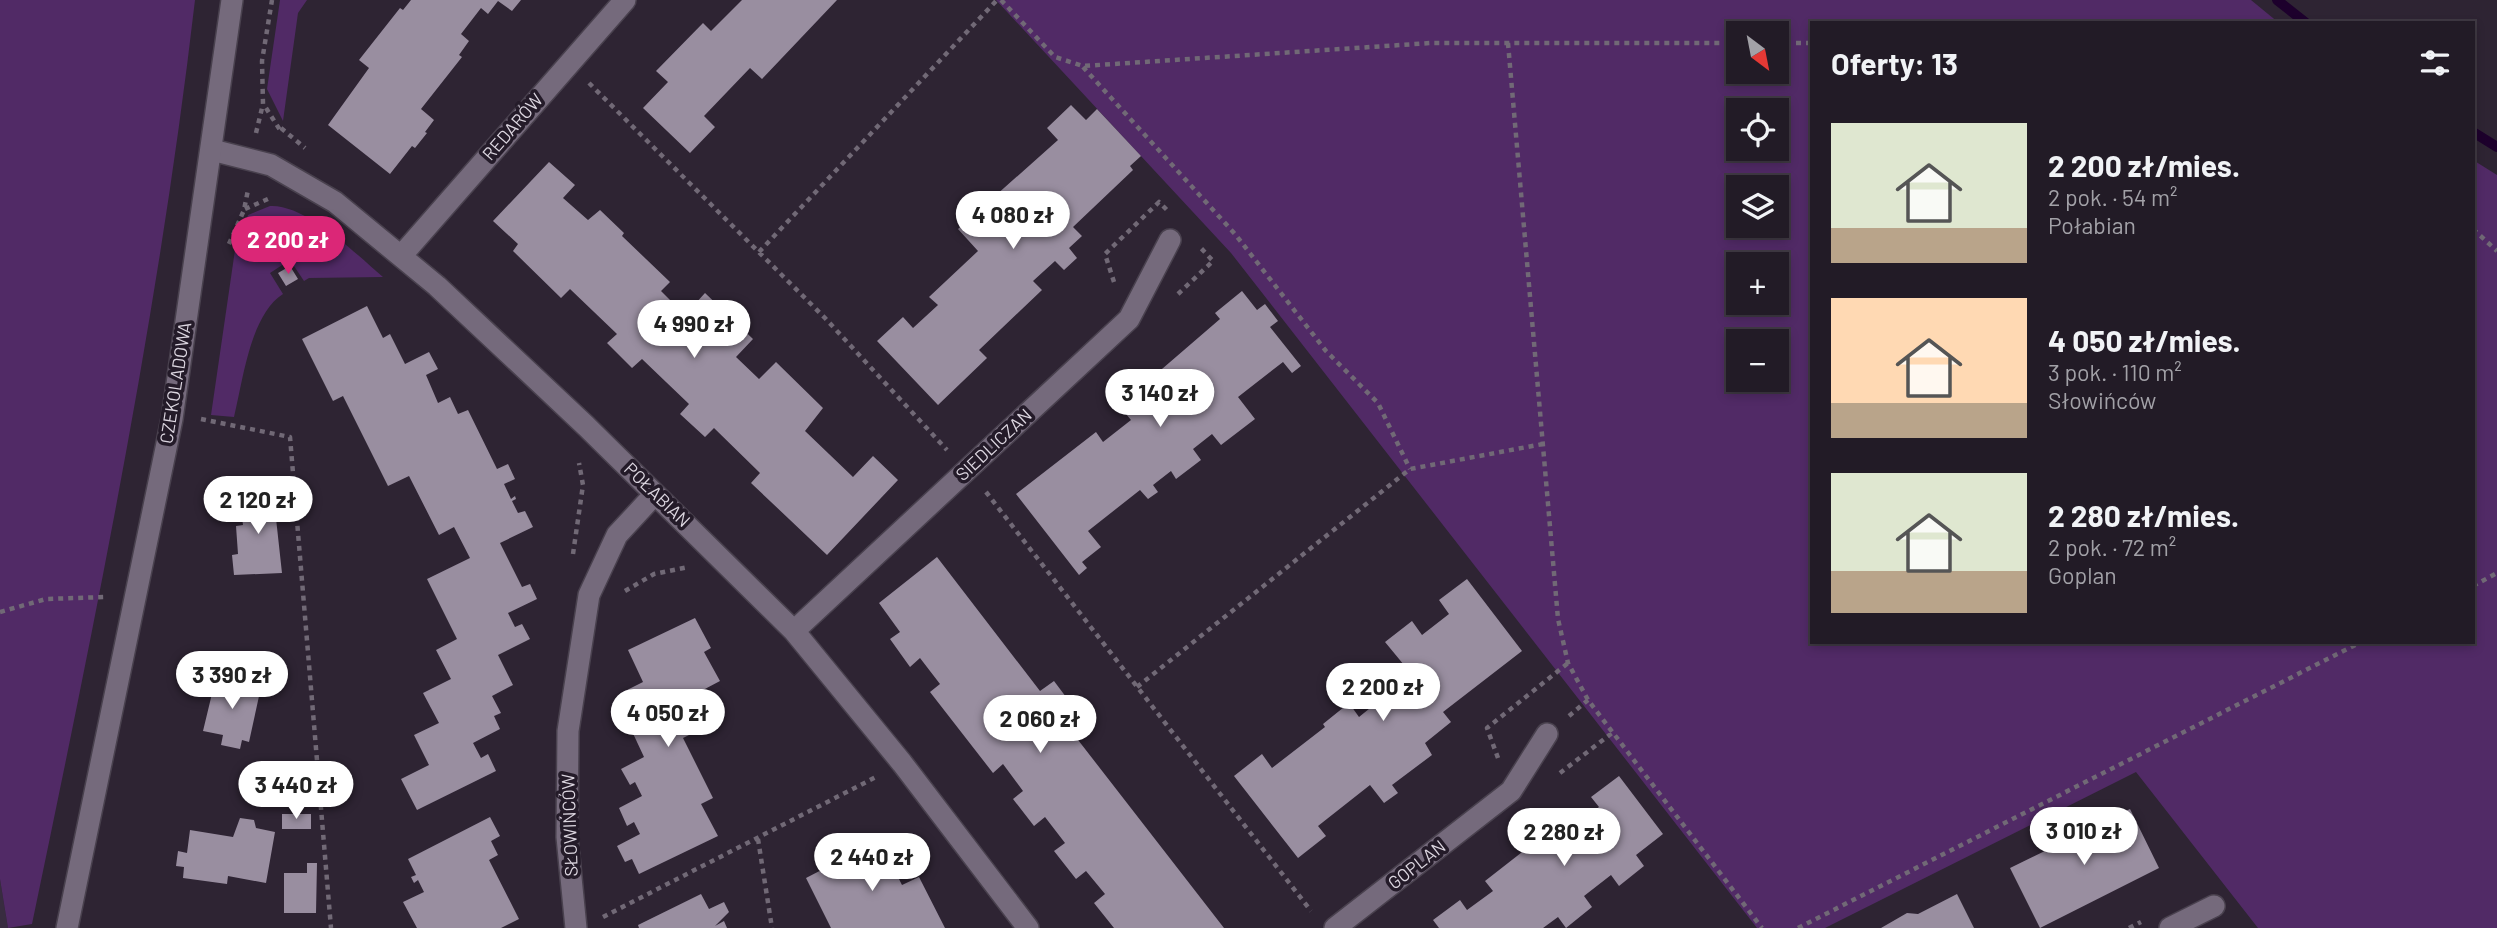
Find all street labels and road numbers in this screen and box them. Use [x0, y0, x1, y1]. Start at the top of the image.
street label: REDARÓW [477, 88, 547, 164]
street label: CZEKOLADOWA [155, 320, 195, 445]
street label: SIEDLICZAN [951, 403, 1036, 485]
street label: POŁABIAN [620, 457, 695, 531]
street label: SŁOWIŃCÓW [556, 773, 582, 877]
street label: GOPLAN [1383, 835, 1450, 893]

